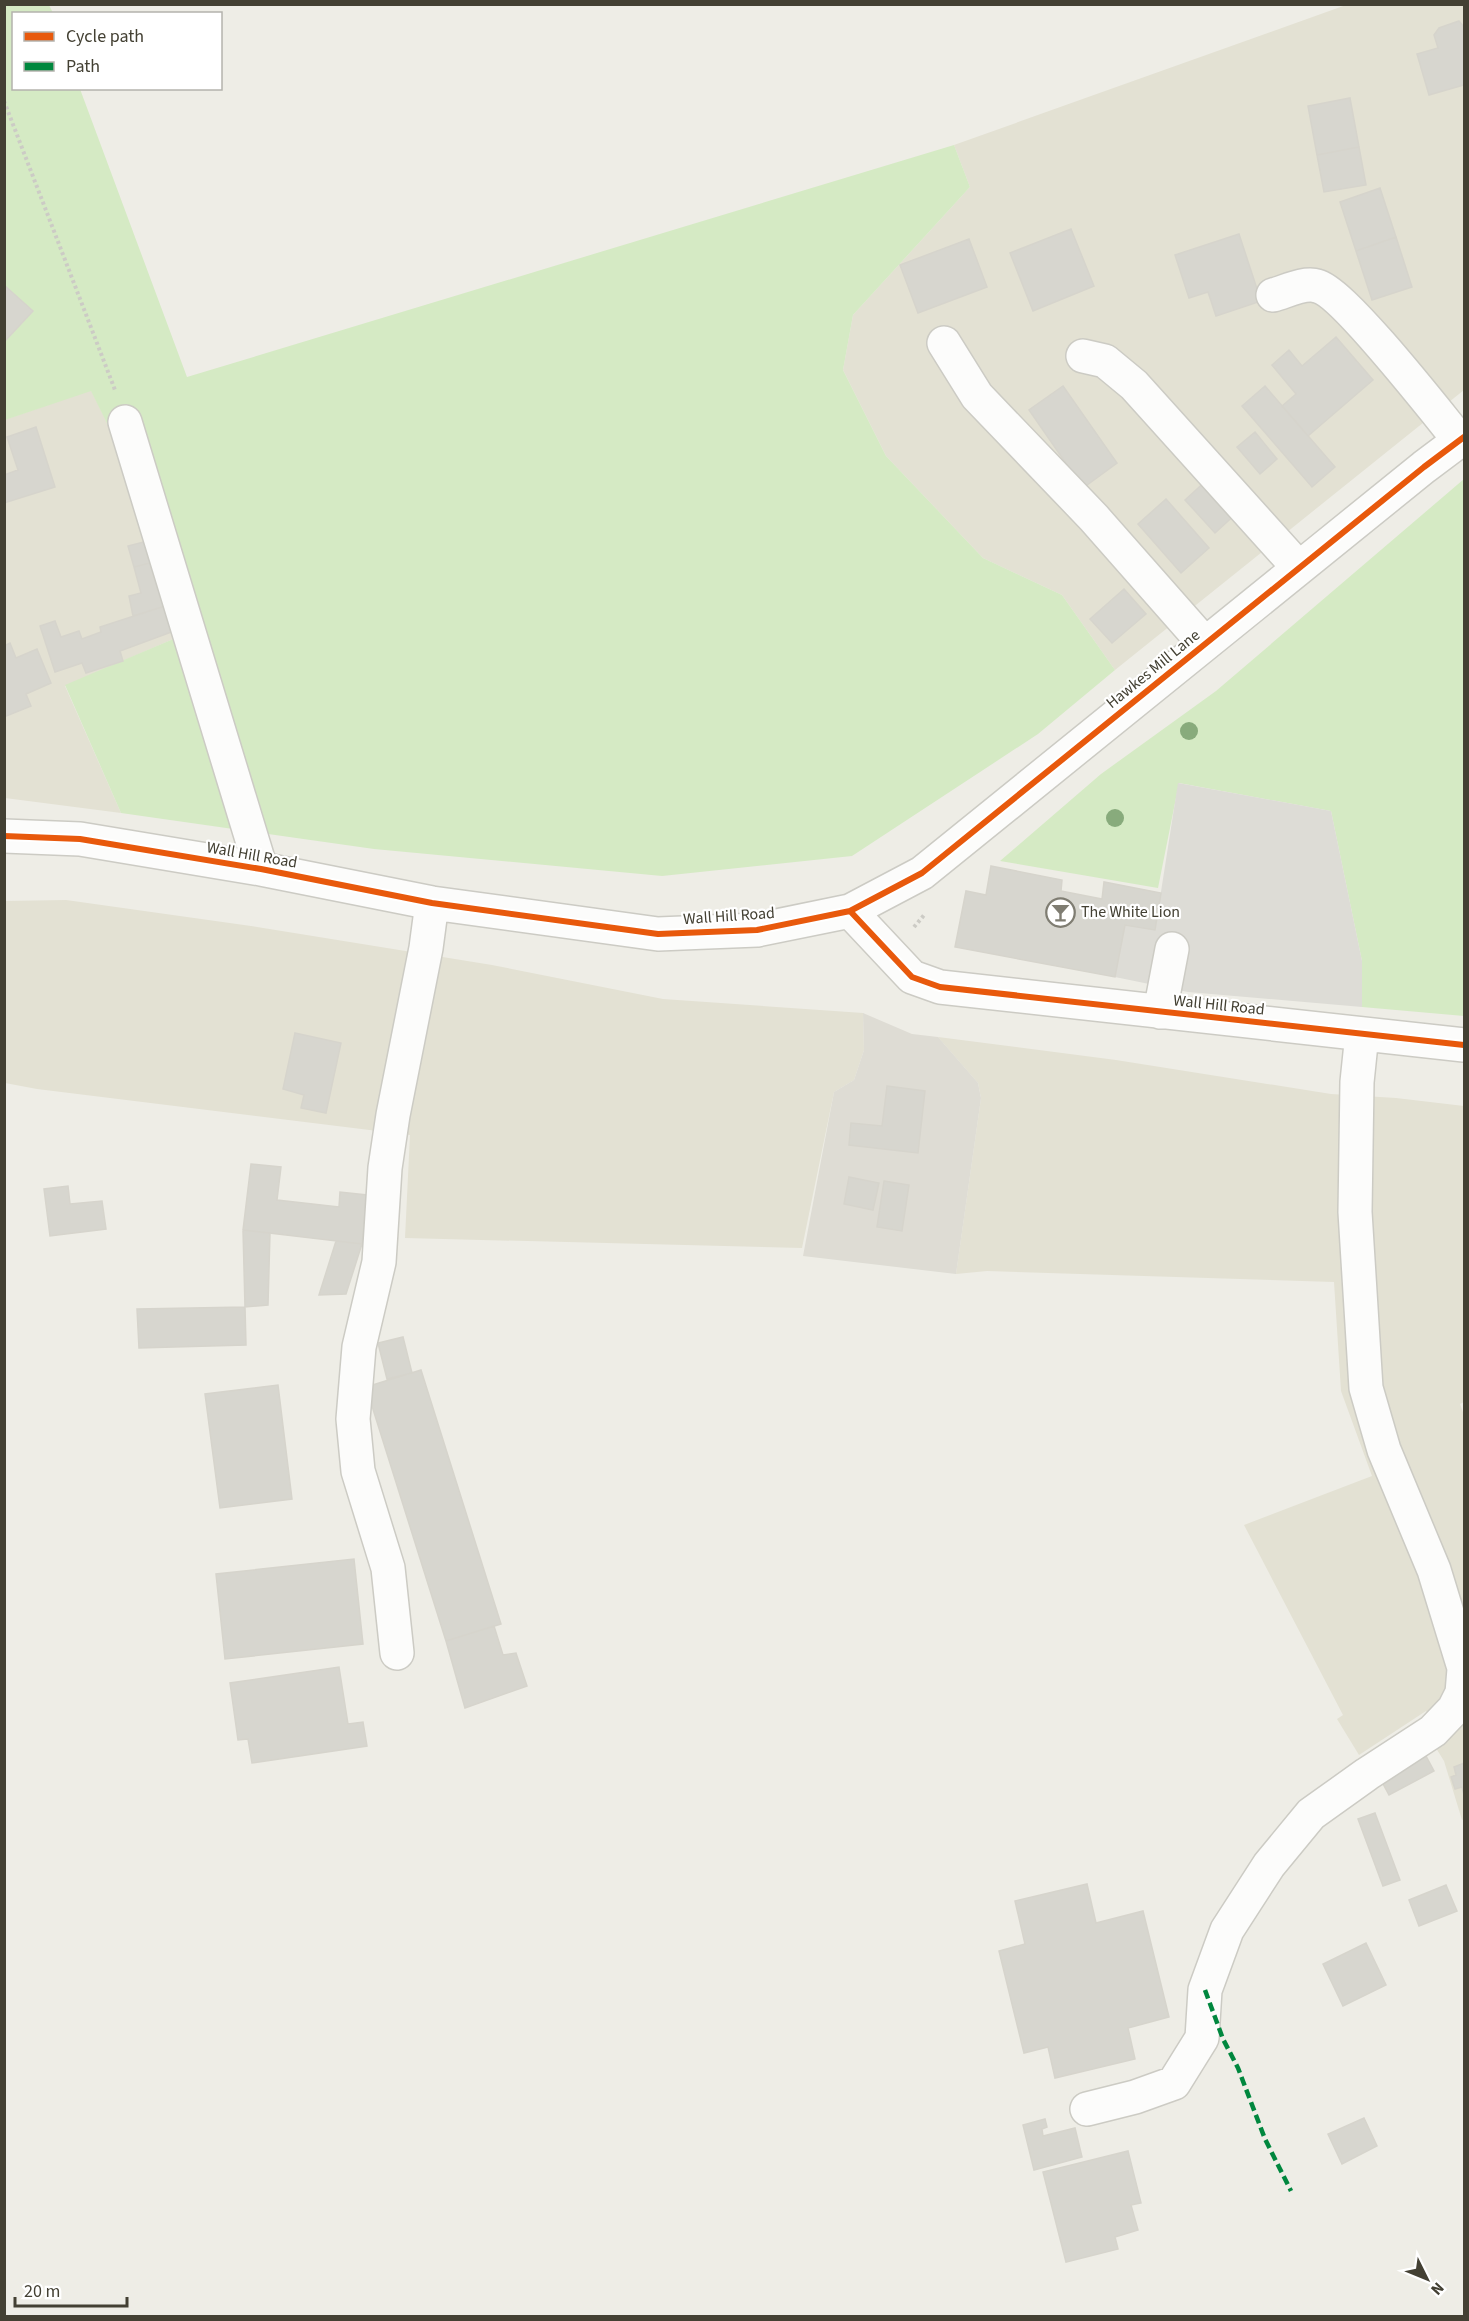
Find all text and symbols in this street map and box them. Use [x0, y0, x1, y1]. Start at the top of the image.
legend [12, 12, 222, 90]
text: Cycle path [66, 24, 144, 49]
text: Path [66, 54, 100, 79]
street label: Hawkes Mill Lane [1101, 624, 1205, 714]
street label: Wall Hill Road [205, 836, 299, 874]
bar icon: The White Lion [1044, 896, 1076, 928]
place label: The White Lion [1081, 901, 1180, 923]
street label: Wall Hill Road [682, 902, 776, 930]
street label: Wall Hill Road [1172, 989, 1266, 1021]
north arrow [1397, 2249, 1457, 2309]
scale bar [15, 2270, 128, 2308]
text: N [1426, 2277, 1449, 2300]
text: 20 m [24, 2279, 60, 2304]

